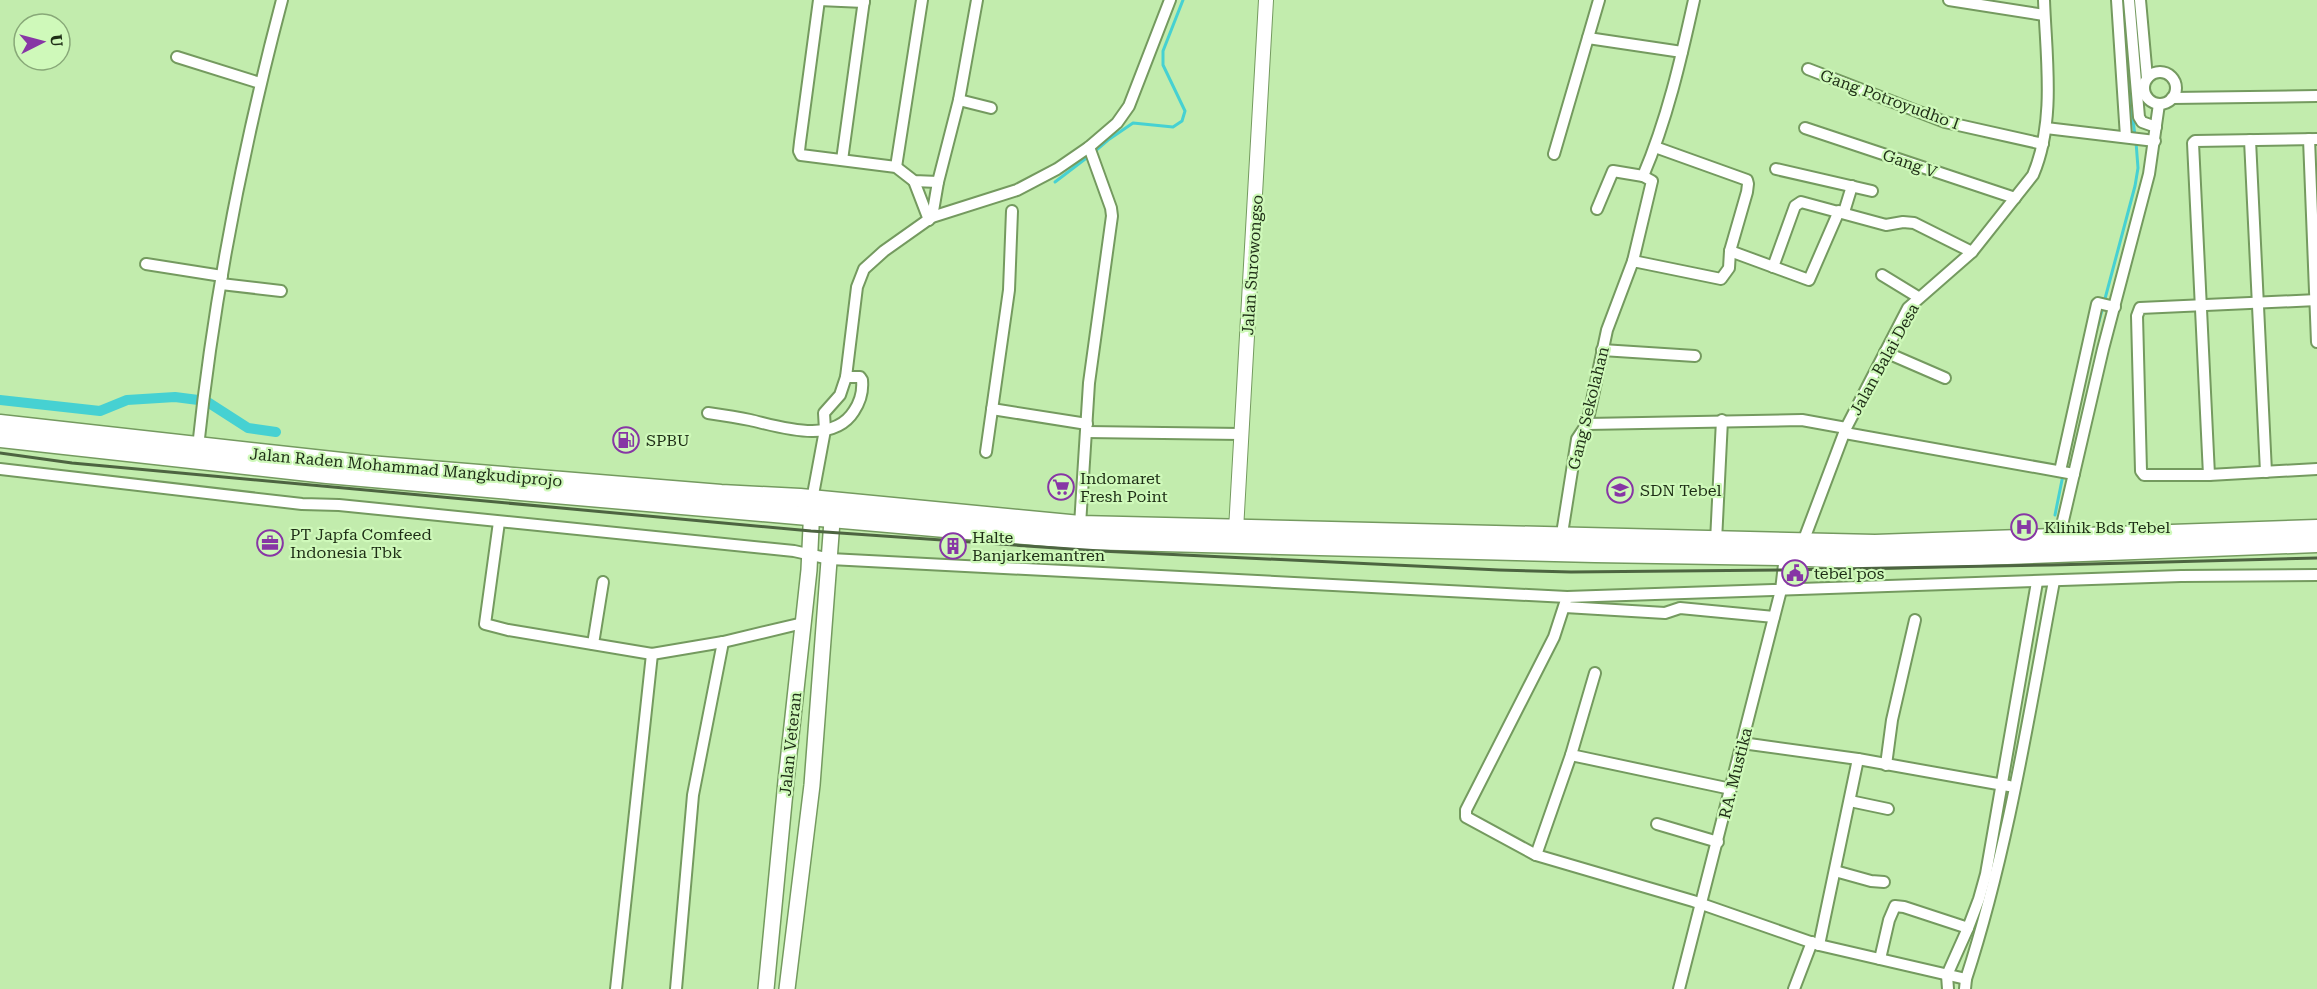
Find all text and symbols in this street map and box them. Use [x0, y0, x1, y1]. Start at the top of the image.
north arrow [12, 12, 72, 72]
text: U [46, 33, 67, 48]
street label: Gang Potroyudho I [1818, 65, 1962, 133]
street label: Gang V [1880, 145, 1940, 182]
street label: Jalan Surowongso [1238, 194, 1267, 336]
street label: Jalan Balai Desa [1846, 300, 1923, 418]
street label: Gang Sekolahan [1564, 345, 1613, 472]
fuel station icon: SPBU [611, 425, 641, 455]
place label: SPBU [646, 431, 690, 450]
street label: Jalan Raden Mohammad Mangkudiprojo [249, 444, 563, 491]
place label: Indomaret Fresh Point [1080, 469, 1168, 506]
supermarket icon: Indomaret Fresh Point [1046, 472, 1076, 502]
school or university icon: SDN Tebel [1605, 475, 1635, 505]
place label: SDN Tebel [1640, 481, 1721, 500]
hospital icon: Klinik Bds Tebel [2009, 512, 2039, 542]
place label: Klinik Bds Tebel [2044, 518, 2170, 537]
place label: PT Japfa Comfeed Indonesia Tbk [290, 525, 432, 562]
office icon: PT Japfa Comfeed Indonesia Tbk [255, 528, 285, 558]
place label: Halte Banjarkemantren [972, 528, 1105, 565]
building icon: Halte Banjarkemantren [938, 531, 968, 561]
public building icon: tebel pos [1780, 558, 1810, 588]
place label: tebel pos [1814, 564, 1885, 583]
street label: Jalan Veteran [776, 691, 805, 797]
street label: RA. Mustika [1715, 725, 1756, 821]

